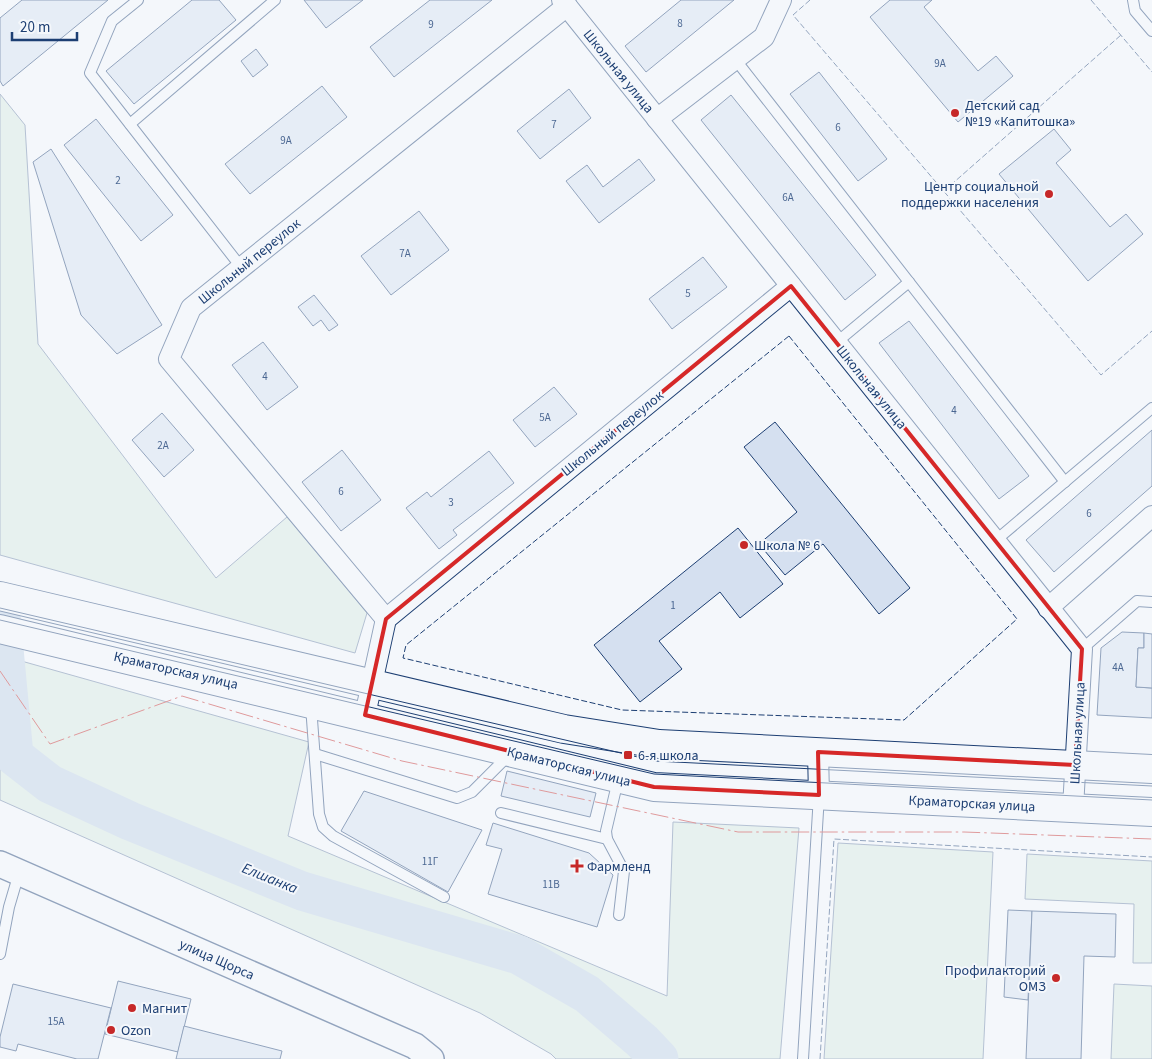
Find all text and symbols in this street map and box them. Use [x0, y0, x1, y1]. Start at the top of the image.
scale bar [12, 10, 78, 42]
house number: 8 [677, 16, 683, 31]
text: 20 m [20, 17, 50, 38]
house number: 9 [428, 17, 434, 32]
street label: Школьная улица [578, 26, 658, 118]
house number: 9А [934, 56, 946, 71]
place label: Детский сад №19 «Капитошка» [965, 96, 1075, 132]
marker: Детский сад №19 «Капитошка» [949, 107, 961, 119]
house number: 7 [551, 117, 557, 132]
house number: 6 [835, 120, 841, 135]
house number: 9А [280, 133, 292, 148]
house number: 2 [115, 173, 121, 188]
place label: Центр социальной поддержки населения [901, 177, 1039, 213]
marker: Центр социальной поддержки населения [1043, 188, 1055, 200]
house number: 6А [782, 190, 794, 205]
street label: Школьный переулок [194, 214, 305, 309]
house number: 7А [399, 246, 411, 261]
house number: 5 [685, 286, 691, 301]
street label: Школьная улица [831, 342, 911, 434]
house number: 4 [262, 369, 268, 384]
street label: Школьный переулок [557, 386, 668, 481]
house number: 4 [951, 403, 957, 418]
house number: 5А [539, 410, 551, 425]
house number: 2А [157, 438, 169, 453]
house number: 6 [338, 484, 344, 499]
house number: 3 [448, 495, 454, 510]
house number: 6 [1086, 506, 1092, 521]
place label: Школа № 6 [754, 536, 820, 556]
marker: Школа № 6 [738, 539, 750, 551]
house number: 1 [670, 598, 676, 613]
street label: Краматорская улица [112, 647, 240, 695]
house number: 4А [1112, 660, 1124, 675]
street label: Школьная улица [1065, 681, 1091, 785]
street label: Краматорская улица [505, 742, 633, 792]
place label: 6-я школа [638, 746, 698, 766]
marker: 6-я школа [622, 749, 634, 761]
street label: Краматорская улица [908, 791, 1036, 817]
house number: 11Г [422, 854, 439, 869]
place label: Фармленд [587, 857, 651, 877]
water label: Елшанка [239, 858, 301, 899]
marker: Фармленд [571, 860, 583, 872]
house number: 11В [542, 877, 560, 892]
street label: улица Щорса [176, 934, 257, 985]
place label: Профилакторий ОМЗ [945, 961, 1046, 997]
marker: Профилакторий ОМЗ [1050, 972, 1062, 984]
place label: Магнит [142, 999, 188, 1019]
marker: Магнит [126, 1002, 138, 1014]
house number: 15А [48, 1014, 64, 1029]
place label: Ozon [121, 1021, 151, 1041]
marker: Ozon [105, 1024, 117, 1036]

